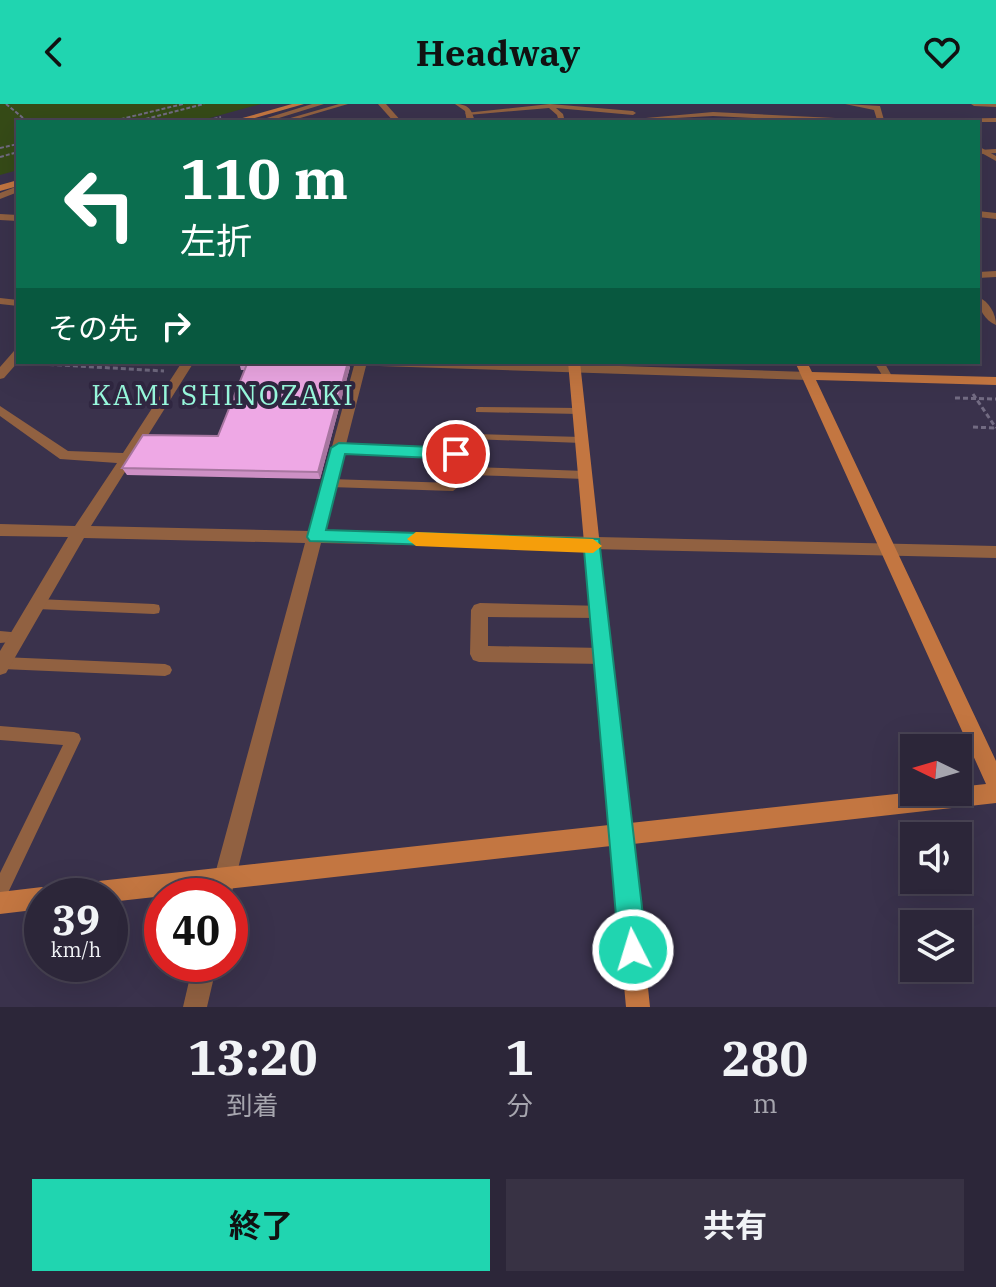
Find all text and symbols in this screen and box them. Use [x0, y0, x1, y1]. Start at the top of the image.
text: Headway [416, 29, 580, 76]
icon: back [32, 30, 76, 74]
icon: heart [920, 30, 964, 74]
text: 110 m [180, 142, 348, 214]
icon: left [48, 152, 152, 256]
text: 左折 [180, 217, 252, 264]
icon: right [154, 304, 198, 348]
text: その先 [48, 308, 138, 347]
district label: KAMI SHINOZAKI [91, 376, 355, 413]
pin [422, 420, 490, 488]
icon: arrive [434, 432, 478, 476]
north arrow [900, 734, 972, 806]
map controls [900, 734, 972, 982]
button: sound [900, 822, 972, 894]
speed limit sign: 40 [144, 878, 248, 982]
text: 39 [52, 894, 100, 946]
position arrow [591, 908, 675, 992]
button: layers [900, 910, 972, 982]
text: km/h [51, 936, 101, 963]
text: 13:20 [188, 1026, 318, 1088]
text: 1 [505, 1026, 534, 1088]
text: 280 [722, 1027, 808, 1089]
text: m [753, 1086, 777, 1120]
text: 到着 [227, 1088, 279, 1122]
text: 分 [507, 1088, 533, 1122]
button: 終了 [32, 1179, 490, 1271]
button: 共有 [506, 1179, 964, 1271]

